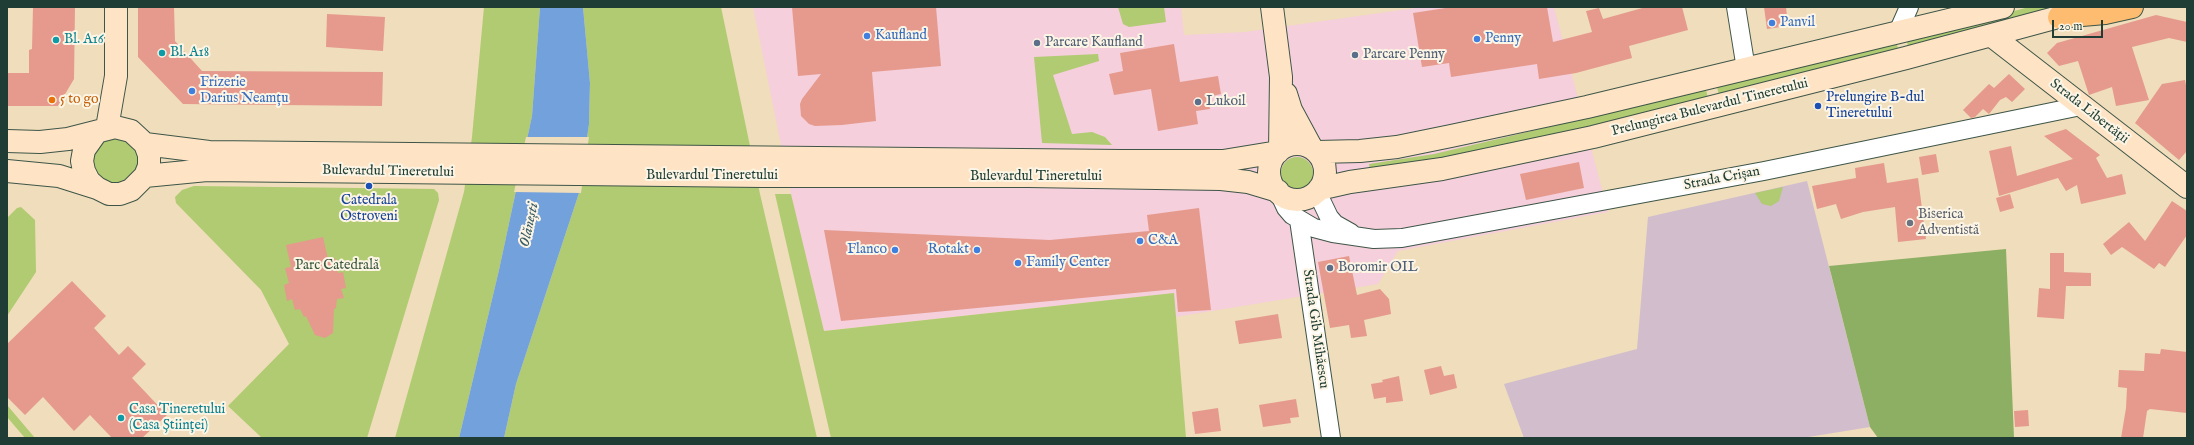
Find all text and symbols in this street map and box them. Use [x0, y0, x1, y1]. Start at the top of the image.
scale bar [2054, 12, 2105, 38]
place label: Panvil [1780, 15, 1815, 31]
marker: Panvil [1767, 18, 1777, 28]
text: 20 m [2059, 19, 2082, 34]
place label: Kaufland [875, 28, 927, 44]
marker: Kaufland [862, 31, 872, 41]
place label: Penny [1485, 31, 1521, 47]
place label: Bl. A16 [64, 32, 104, 48]
marker: Penny [1472, 34, 1482, 44]
marker: Bl. A16 [51, 35, 61, 45]
place label: Parcare Kaufland [1045, 35, 1143, 51]
marker: Parcare Kaufland [1032, 38, 1042, 48]
place label: Bl. A18 [170, 45, 209, 61]
place label: Parcare Penny [1363, 47, 1445, 63]
marker: Bl. A18 [157, 48, 167, 58]
marker: Parcare Penny [1350, 50, 1360, 60]
place label: Frizerie Darius Neamțu [200, 75, 288, 108]
street label: Prelungirea Bulevardul Tineretului [1610, 75, 1810, 141]
street label: Strada Libertății [2046, 76, 2132, 148]
marker: Frizerie Darius Neamțu [187, 86, 197, 96]
place label: Prelungire B-dul Tineretului [1826, 90, 1924, 122]
place label: 5 to go [60, 92, 99, 108]
place label: Lukoil [1206, 94, 1246, 110]
marker: 5 to go [47, 95, 57, 105]
marker: Lukoil [1193, 97, 1203, 107]
marker: Prelungire B-dul Tineretului [1813, 101, 1823, 111]
street label: Bulevardul Tineretului [322, 162, 454, 182]
street label: Strada Crișan [1683, 163, 1761, 195]
street label: Bulevardul Tineretului [646, 168, 778, 184]
street label: Bulevardul Tineretului [970, 169, 1102, 185]
marker: Catedrala Ostroveni [364, 181, 374, 191]
place label: Catedrala Ostroveni [340, 193, 398, 226]
water label: Olănești [517, 201, 543, 249]
place label: Biserica Adventistă [1918, 207, 1979, 240]
marker: Biserica Adventistă [1905, 218, 1915, 228]
place label: C&A [1148, 233, 1178, 249]
marker: C&A [1135, 236, 1145, 246]
place label: Flanco [847, 242, 887, 258]
place label: Rotakt [928, 242, 969, 258]
marker: Flanco [890, 245, 900, 255]
marker: Rotakt [972, 245, 982, 255]
place label: Family Center [1026, 255, 1109, 271]
park label: Parc Catedrală [295, 258, 379, 274]
marker: Family Center [1013, 258, 1023, 268]
place label: Boromir OIL [1338, 260, 1418, 276]
marker: Boromir OIL [1325, 263, 1335, 273]
street label: Strada Gib Mihăescu [1298, 268, 1332, 390]
place label: Casa Tineretului (Casa Științei) [129, 402, 225, 434]
marker: Casa Tineretului (Casa Științei) [116, 413, 126, 423]

